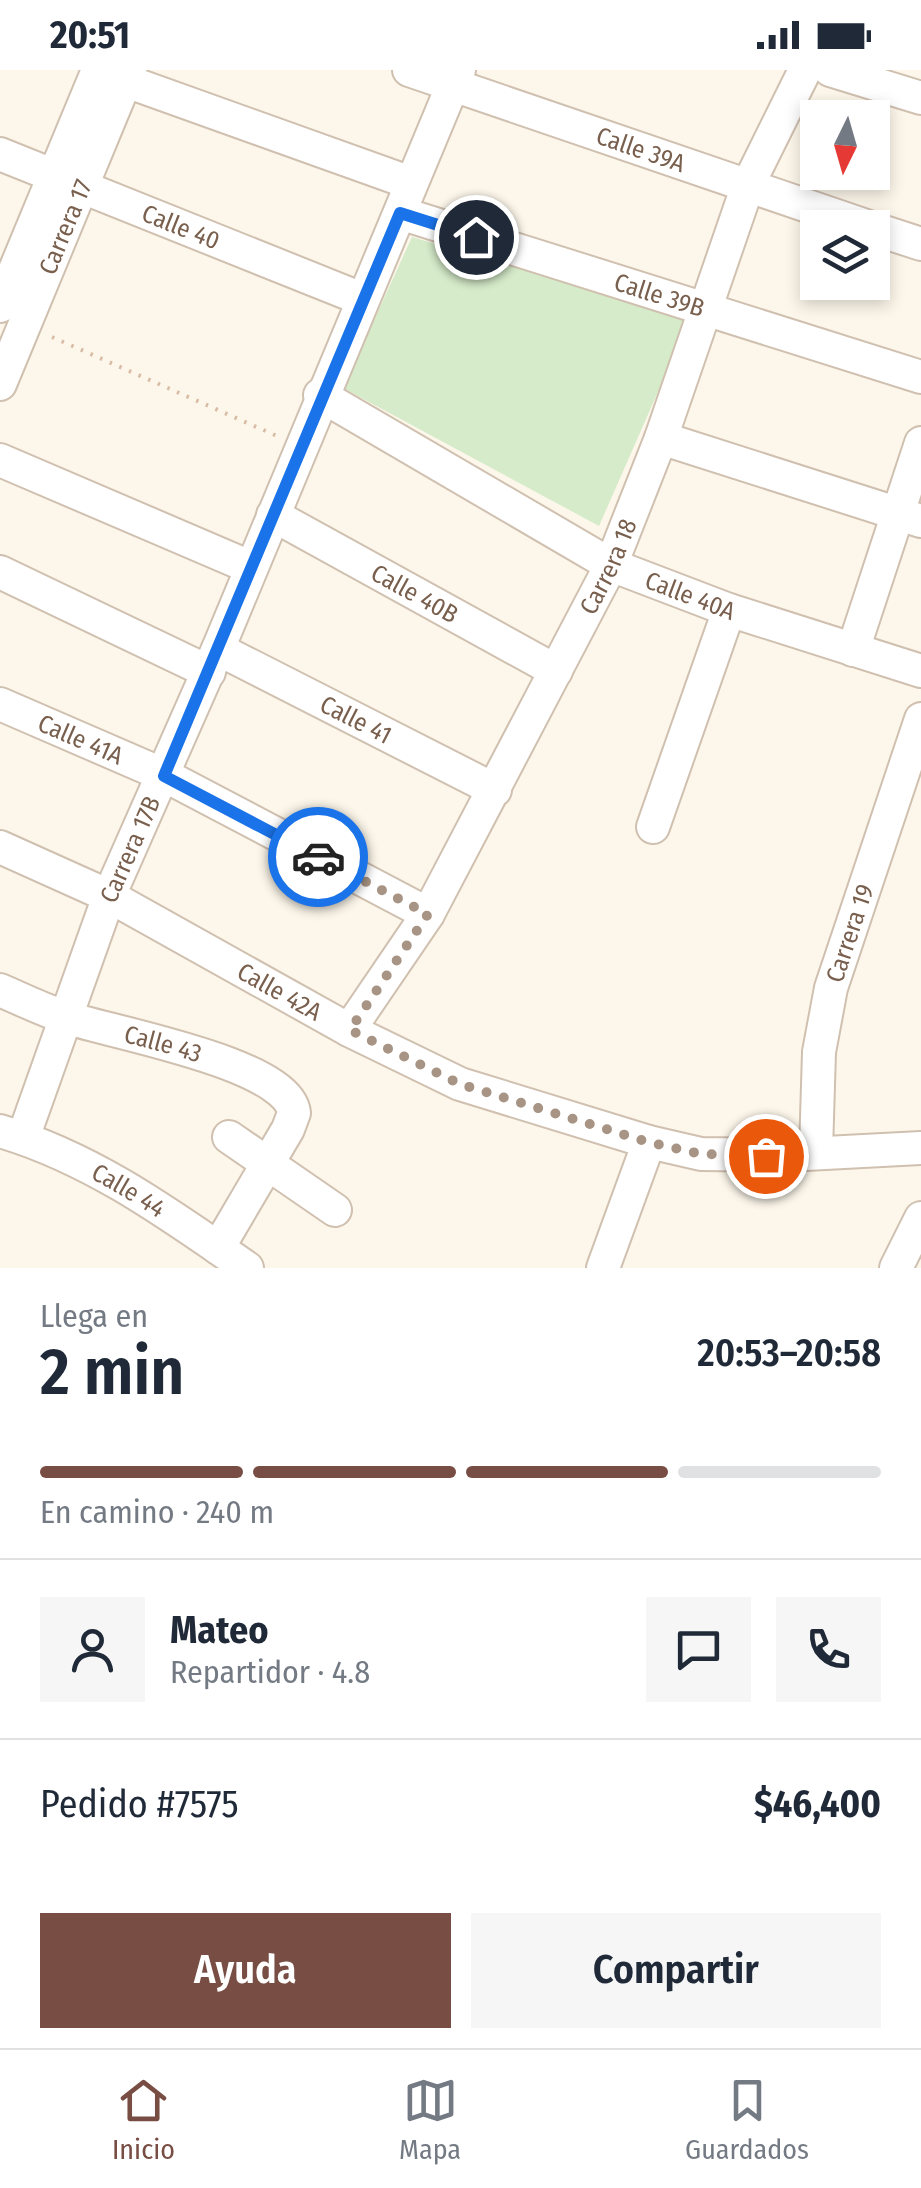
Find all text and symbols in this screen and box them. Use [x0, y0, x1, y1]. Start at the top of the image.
text: 20:51 [50, 12, 130, 58]
north arrow [800, 100, 890, 190]
map controls [800, 100, 890, 300]
street label: Calle 39A [592, 121, 689, 179]
street label: Carrera 17 [33, 175, 99, 279]
pin [434, 195, 519, 280]
street label: Calle 40 [137, 198, 224, 256]
icon: home [449, 210, 504, 265]
button: layers [800, 210, 890, 300]
street label: Calle 39B [610, 267, 708, 324]
street label: Carrera 18 [574, 515, 644, 620]
street label: Calle 40B [366, 558, 463, 630]
street label: Calle 40A [641, 565, 739, 627]
street label: Calle 41 [315, 690, 397, 751]
street label: Calle 41A [33, 708, 127, 771]
street label: Carrera 17B [94, 792, 167, 908]
courier [268, 807, 368, 907]
icon: car [291, 830, 346, 885]
street label: Carrera 19 [820, 880, 881, 987]
street label: Calle 42A [232, 957, 327, 1028]
street label: Calle 43 [121, 1019, 205, 1069]
pin [724, 1114, 809, 1199]
icon: bag [739, 1129, 794, 1184]
street label: Calle 44 [87, 1158, 171, 1224]
text: Llega en [40, 1297, 148, 1335]
text: 20:53–20:58 [697, 1330, 881, 1376]
text: 2 min [40, 1333, 184, 1411]
text: En camino · 240 m [40, 1493, 274, 1531]
button: person [40, 1597, 145, 1702]
button: chat [646, 1597, 751, 1702]
button: phone [776, 1597, 881, 1702]
text: Mateo [170, 1607, 269, 1653]
text: Repartidor · 4.8 [170, 1653, 370, 1691]
text: Pedido #7575 [40, 1781, 239, 1827]
text: $46,400 [754, 1781, 881, 1827]
button: Ayuda [40, 1913, 451, 2028]
button: Compartir [471, 1913, 881, 2028]
tab: Inicio [112, 2073, 175, 2166]
tab: Mapa [399, 2073, 461, 2166]
tab: Guardados [685, 2073, 809, 2166]

